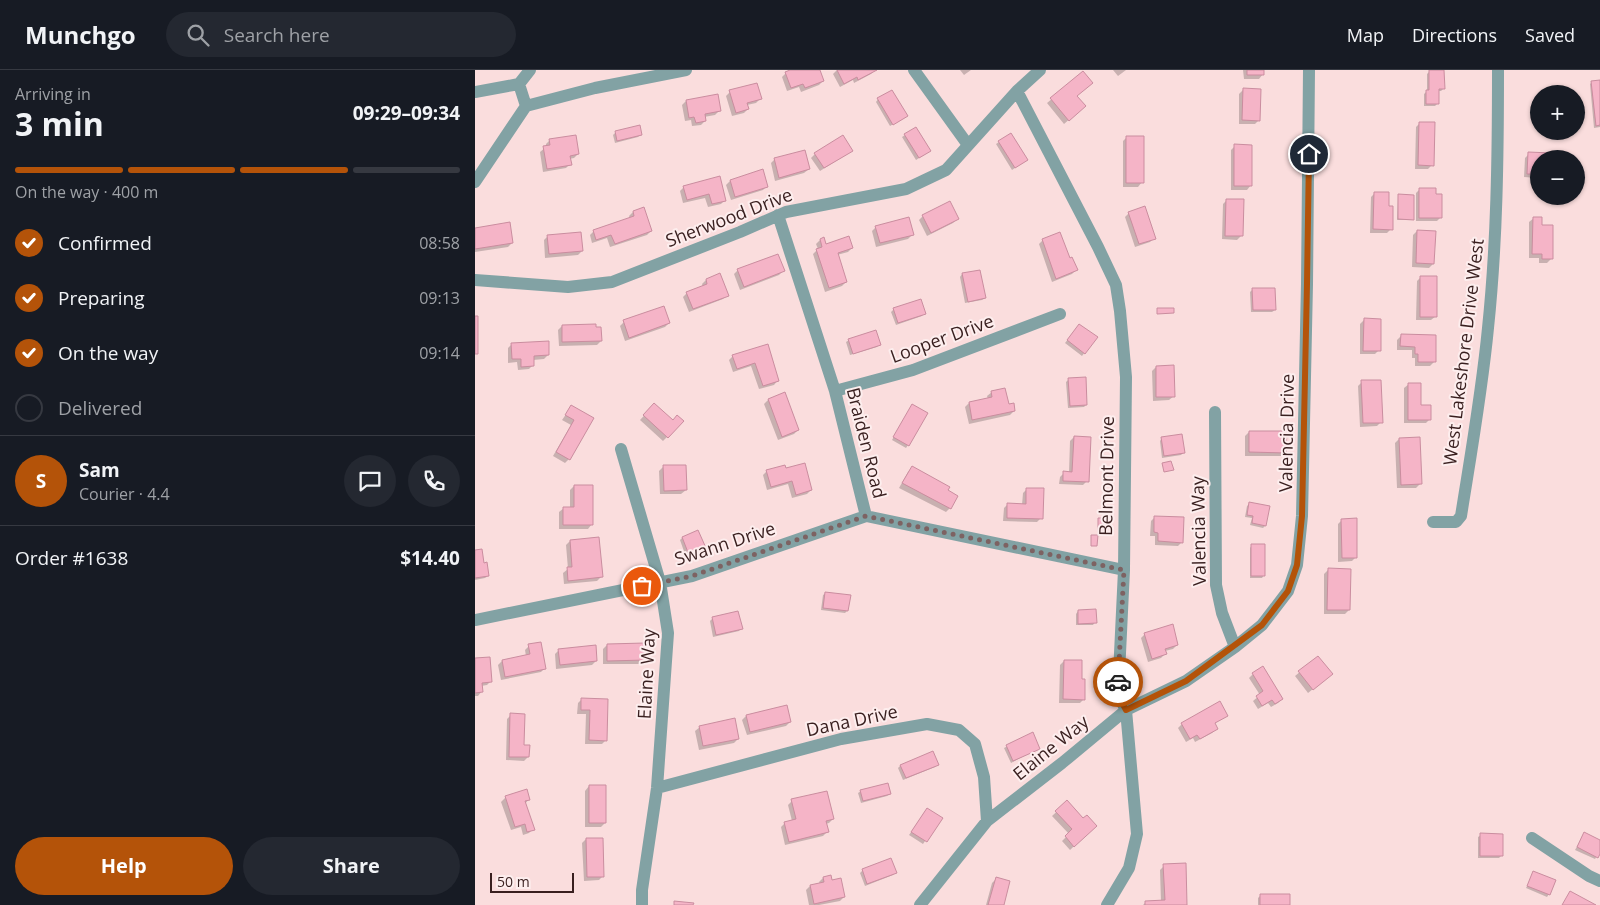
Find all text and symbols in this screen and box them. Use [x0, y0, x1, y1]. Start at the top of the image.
search box [166, 12, 516, 57]
text: Munchgo [25, 18, 136, 51]
icon: search [184, 21, 212, 49]
text: Search here [224, 22, 330, 48]
text: Map [1347, 23, 1384, 47]
text: Directions [1412, 23, 1497, 47]
text: Saved [1525, 23, 1575, 47]
text: Arriving in [15, 83, 91, 105]
map controls [1530, 85, 1585, 205]
button: + [1530, 85, 1585, 140]
text: 09:29–09:34 [353, 100, 460, 126]
text: 3 min [15, 102, 104, 145]
pin [1288, 133, 1330, 175]
icon: home [1295, 140, 1323, 168]
button: − [1530, 150, 1585, 205]
text: On the way · 400 m [15, 181, 158, 203]
street label: Sherwood Drive [662, 182, 795, 252]
icon: check [15, 229, 43, 257]
text: Confirmed [58, 230, 152, 256]
text: 08:58 [419, 232, 460, 254]
street label: West Lakeshore Drive West [1437, 237, 1489, 467]
icon: check [15, 284, 43, 312]
text: Preparing [58, 285, 145, 311]
text: 09:13 [419, 287, 460, 309]
street label: Looper Drive [887, 308, 997, 368]
icon: check [15, 339, 43, 367]
text: On the way [58, 340, 158, 366]
text: 09:14 [419, 342, 460, 364]
street label: Valencia Drive [1273, 374, 1299, 492]
street label: Braiden Road [842, 385, 892, 501]
text: Delivered [58, 395, 142, 421]
street label: Belmont Drive [1093, 416, 1119, 536]
button: chat [344, 455, 396, 507]
button: phone [408, 455, 460, 507]
text: Sam [79, 457, 120, 483]
text: S [36, 468, 46, 494]
street label: Valencia Way [1185, 475, 1211, 586]
text: Courier · 4.4 [79, 483, 170, 505]
street label: Swann Drive [671, 515, 778, 571]
text: Order #1638 [15, 545, 128, 571]
text: $14.40 [400, 545, 460, 571]
pin [621, 565, 663, 607]
icon: bag [628, 572, 656, 600]
street label: Elaine Way [632, 627, 660, 720]
courier [1093, 657, 1143, 707]
icon: car [1104, 668, 1132, 696]
street label: Dana Drive [804, 699, 900, 741]
street label: Elaine Way [1008, 709, 1094, 785]
button: Help [15, 837, 233, 895]
button: Share [243, 837, 460, 895]
scale bar [490, 870, 574, 893]
text: 50 m [497, 872, 530, 891]

